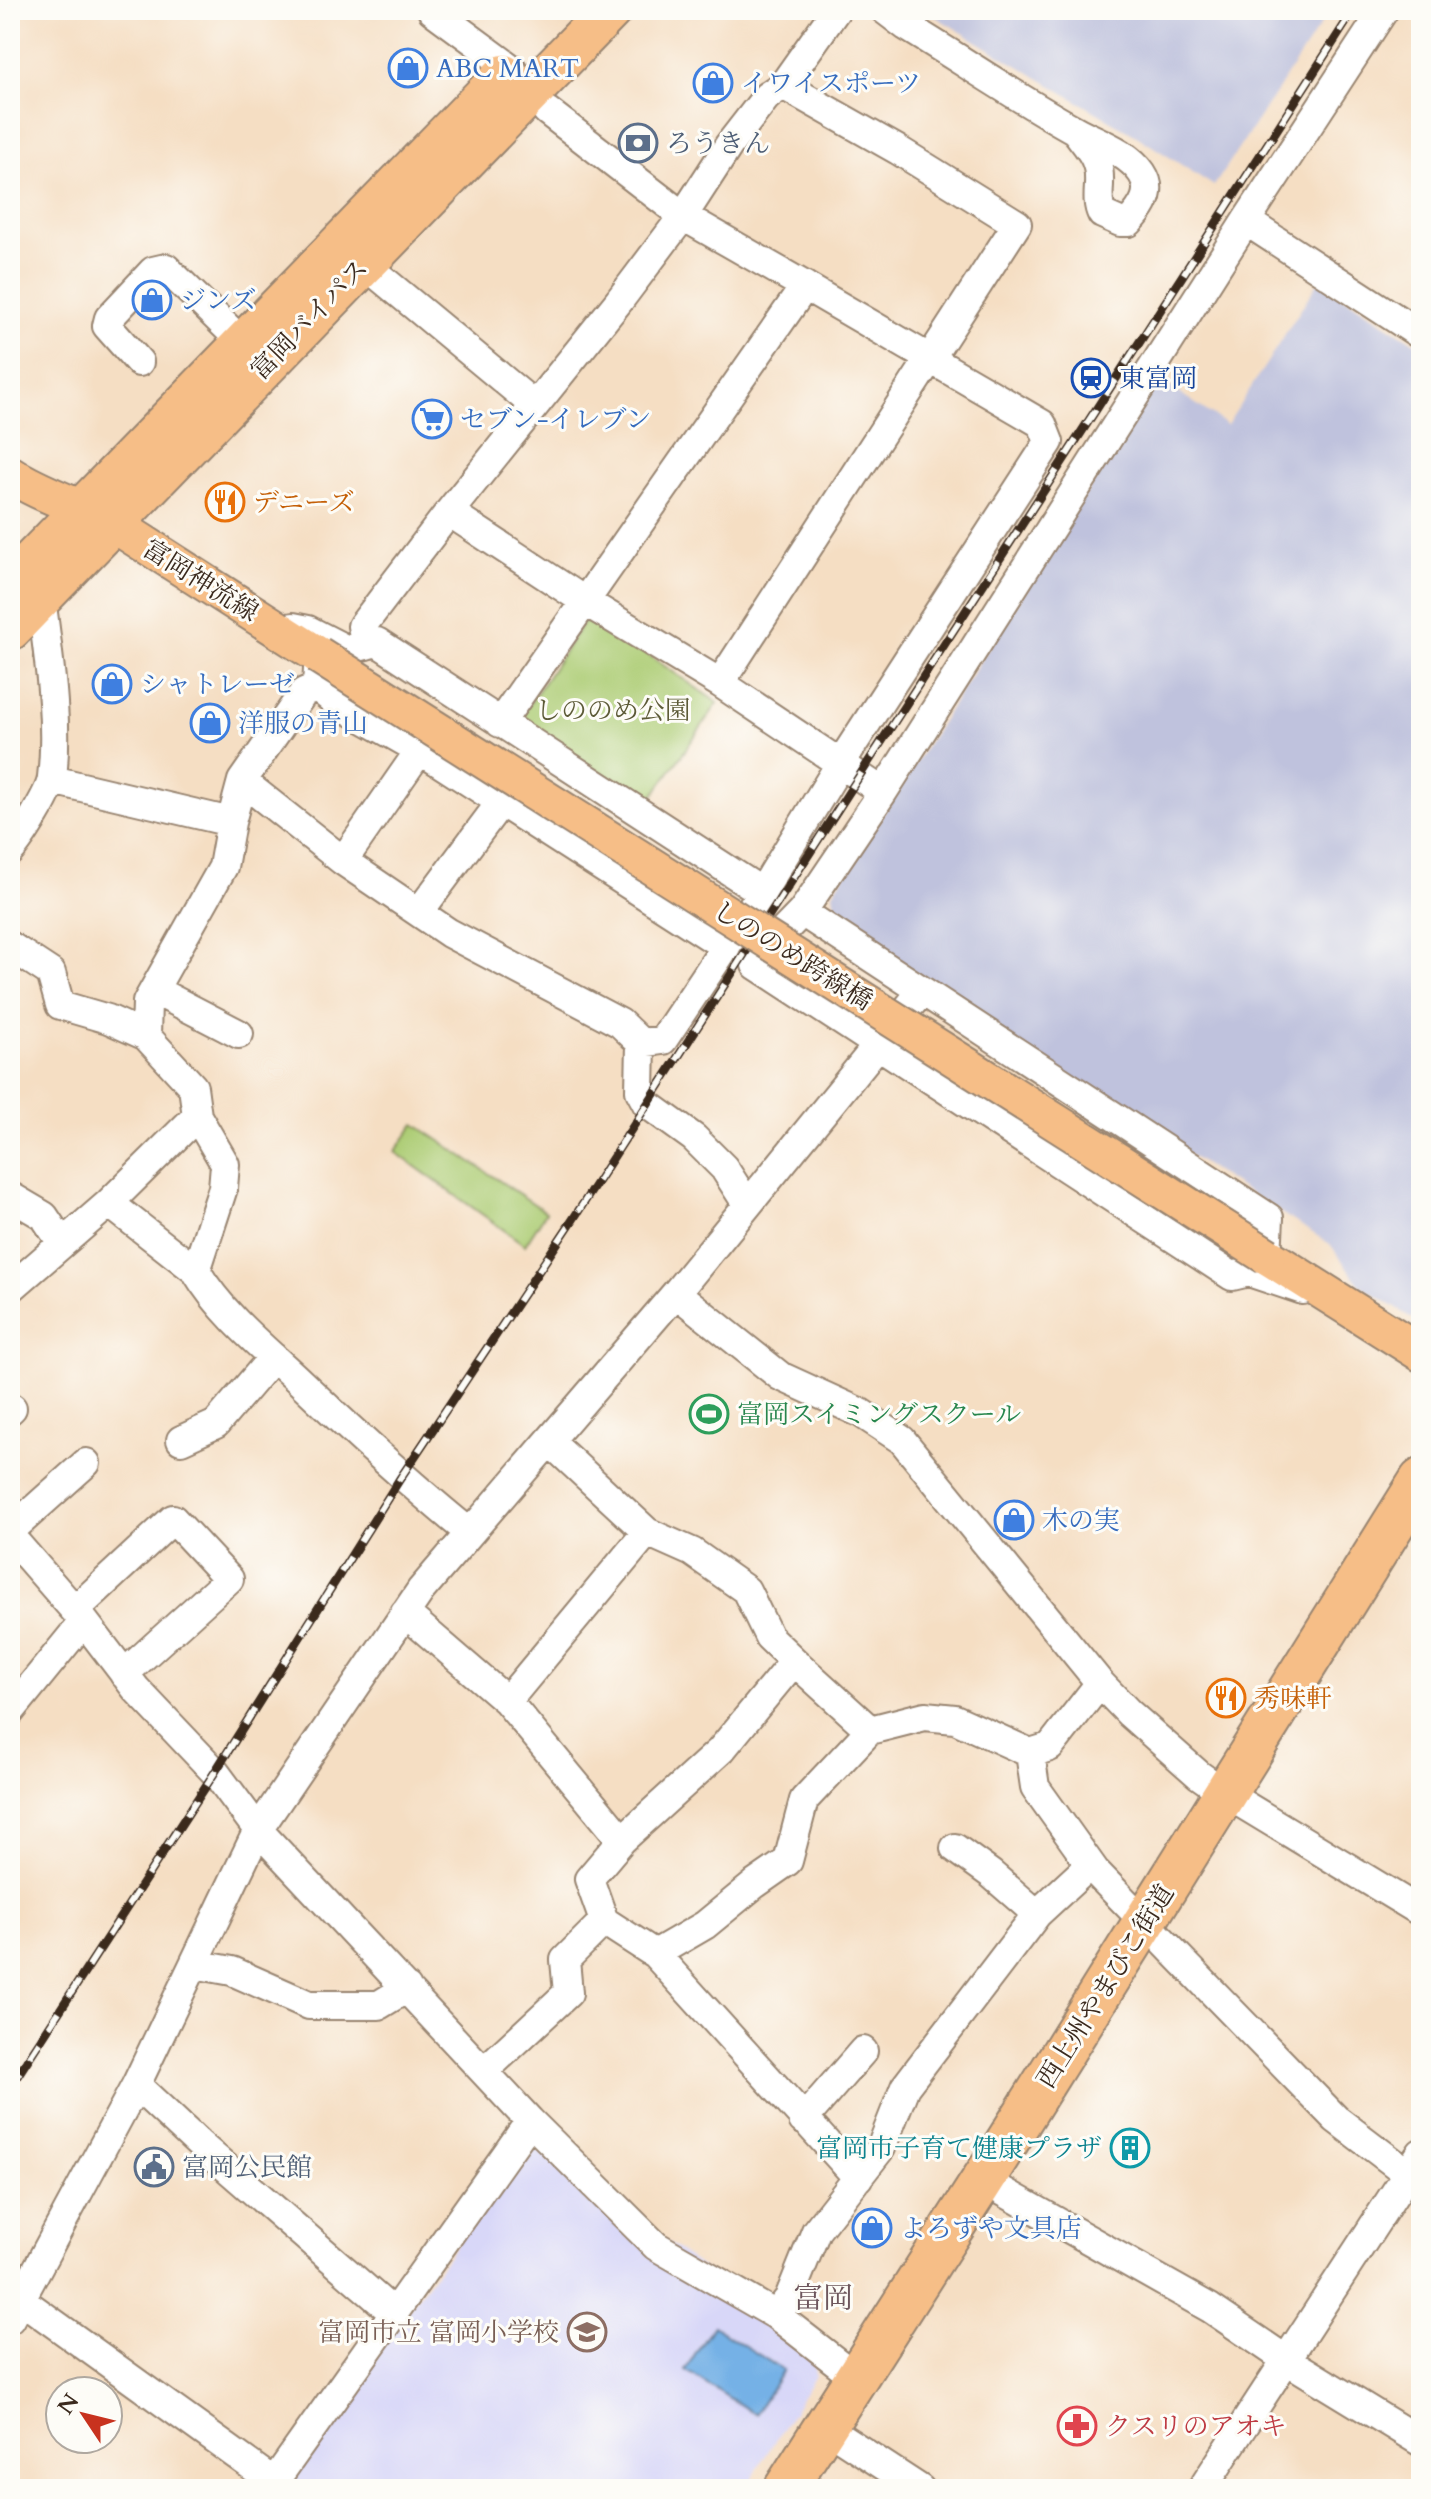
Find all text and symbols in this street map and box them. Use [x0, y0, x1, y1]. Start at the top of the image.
shop icon: ABC MART [387, 47, 429, 89]
place label: ABC MART [436, 51, 579, 86]
shop icon: イワイスポーツ [692, 62, 734, 104]
place label: イワイスポーツ [741, 66, 921, 101]
bank icon: ろうきん [617, 122, 659, 164]
place label: ろうきん [666, 126, 770, 161]
street label: 富岡バイパス [243, 251, 376, 387]
shop icon: ジンズ [131, 279, 173, 321]
place label: ジンズ [180, 283, 257, 318]
station icon: 東富岡 [1070, 357, 1112, 399]
place label: 東富岡 [1119, 361, 1197, 396]
supermarket icon: セブン-イレブン [411, 398, 453, 440]
place label: セブン-イレブン [460, 402, 652, 437]
restaurant icon: デニーズ [204, 481, 246, 523]
place label: デニーズ [253, 485, 355, 520]
street label: 富岡神流線 [136, 531, 265, 630]
shop icon: シャトレーゼ [91, 663, 133, 705]
place label: シャトレーゼ [140, 667, 295, 702]
park label: しののめ公園 [535, 693, 691, 728]
shop icon: 洋服の青山 [189, 702, 231, 744]
place label: 洋服の青山 [238, 706, 368, 741]
street label: しののめ跨線橋 [706, 892, 879, 1018]
sports icon: 富岡スイミングスクール [688, 1393, 730, 1435]
place label: 富岡スイミングスクール [737, 1397, 1021, 1432]
shop icon: 木の実 [993, 1499, 1035, 1541]
place label: 木の実 [1042, 1503, 1120, 1538]
restaurant icon: 秀味軒 [1205, 1677, 1247, 1719]
place label: 秀味軒 [1254, 1681, 1332, 1716]
street label: 西上州やまびこ街道 [1029, 1878, 1182, 2095]
building icon: 富岡市子育て健康プラザ [1109, 2127, 1151, 2169]
place label: 富岡市子育て健康プラザ [816, 2131, 1102, 2166]
public building icon: 富岡公民館 [133, 2146, 175, 2188]
place label: 富岡公民館 [182, 2150, 312, 2185]
shop icon: よろずや文具店 [851, 2207, 893, 2249]
place label: よろずや文具店 [900, 2211, 1082, 2246]
district label: 富岡 [793, 2278, 853, 2319]
school or university icon: 富岡市立 富岡小学校 [566, 2311, 608, 2353]
place label: 富岡市立 富岡小学校 [318, 2315, 559, 2350]
north arrow [44, 2375, 124, 2455]
text: N [51, 2388, 86, 2421]
pharmacy icon: クスリのアオキ [1056, 2405, 1098, 2447]
place label: クスリのアオキ [1105, 2409, 1286, 2444]

